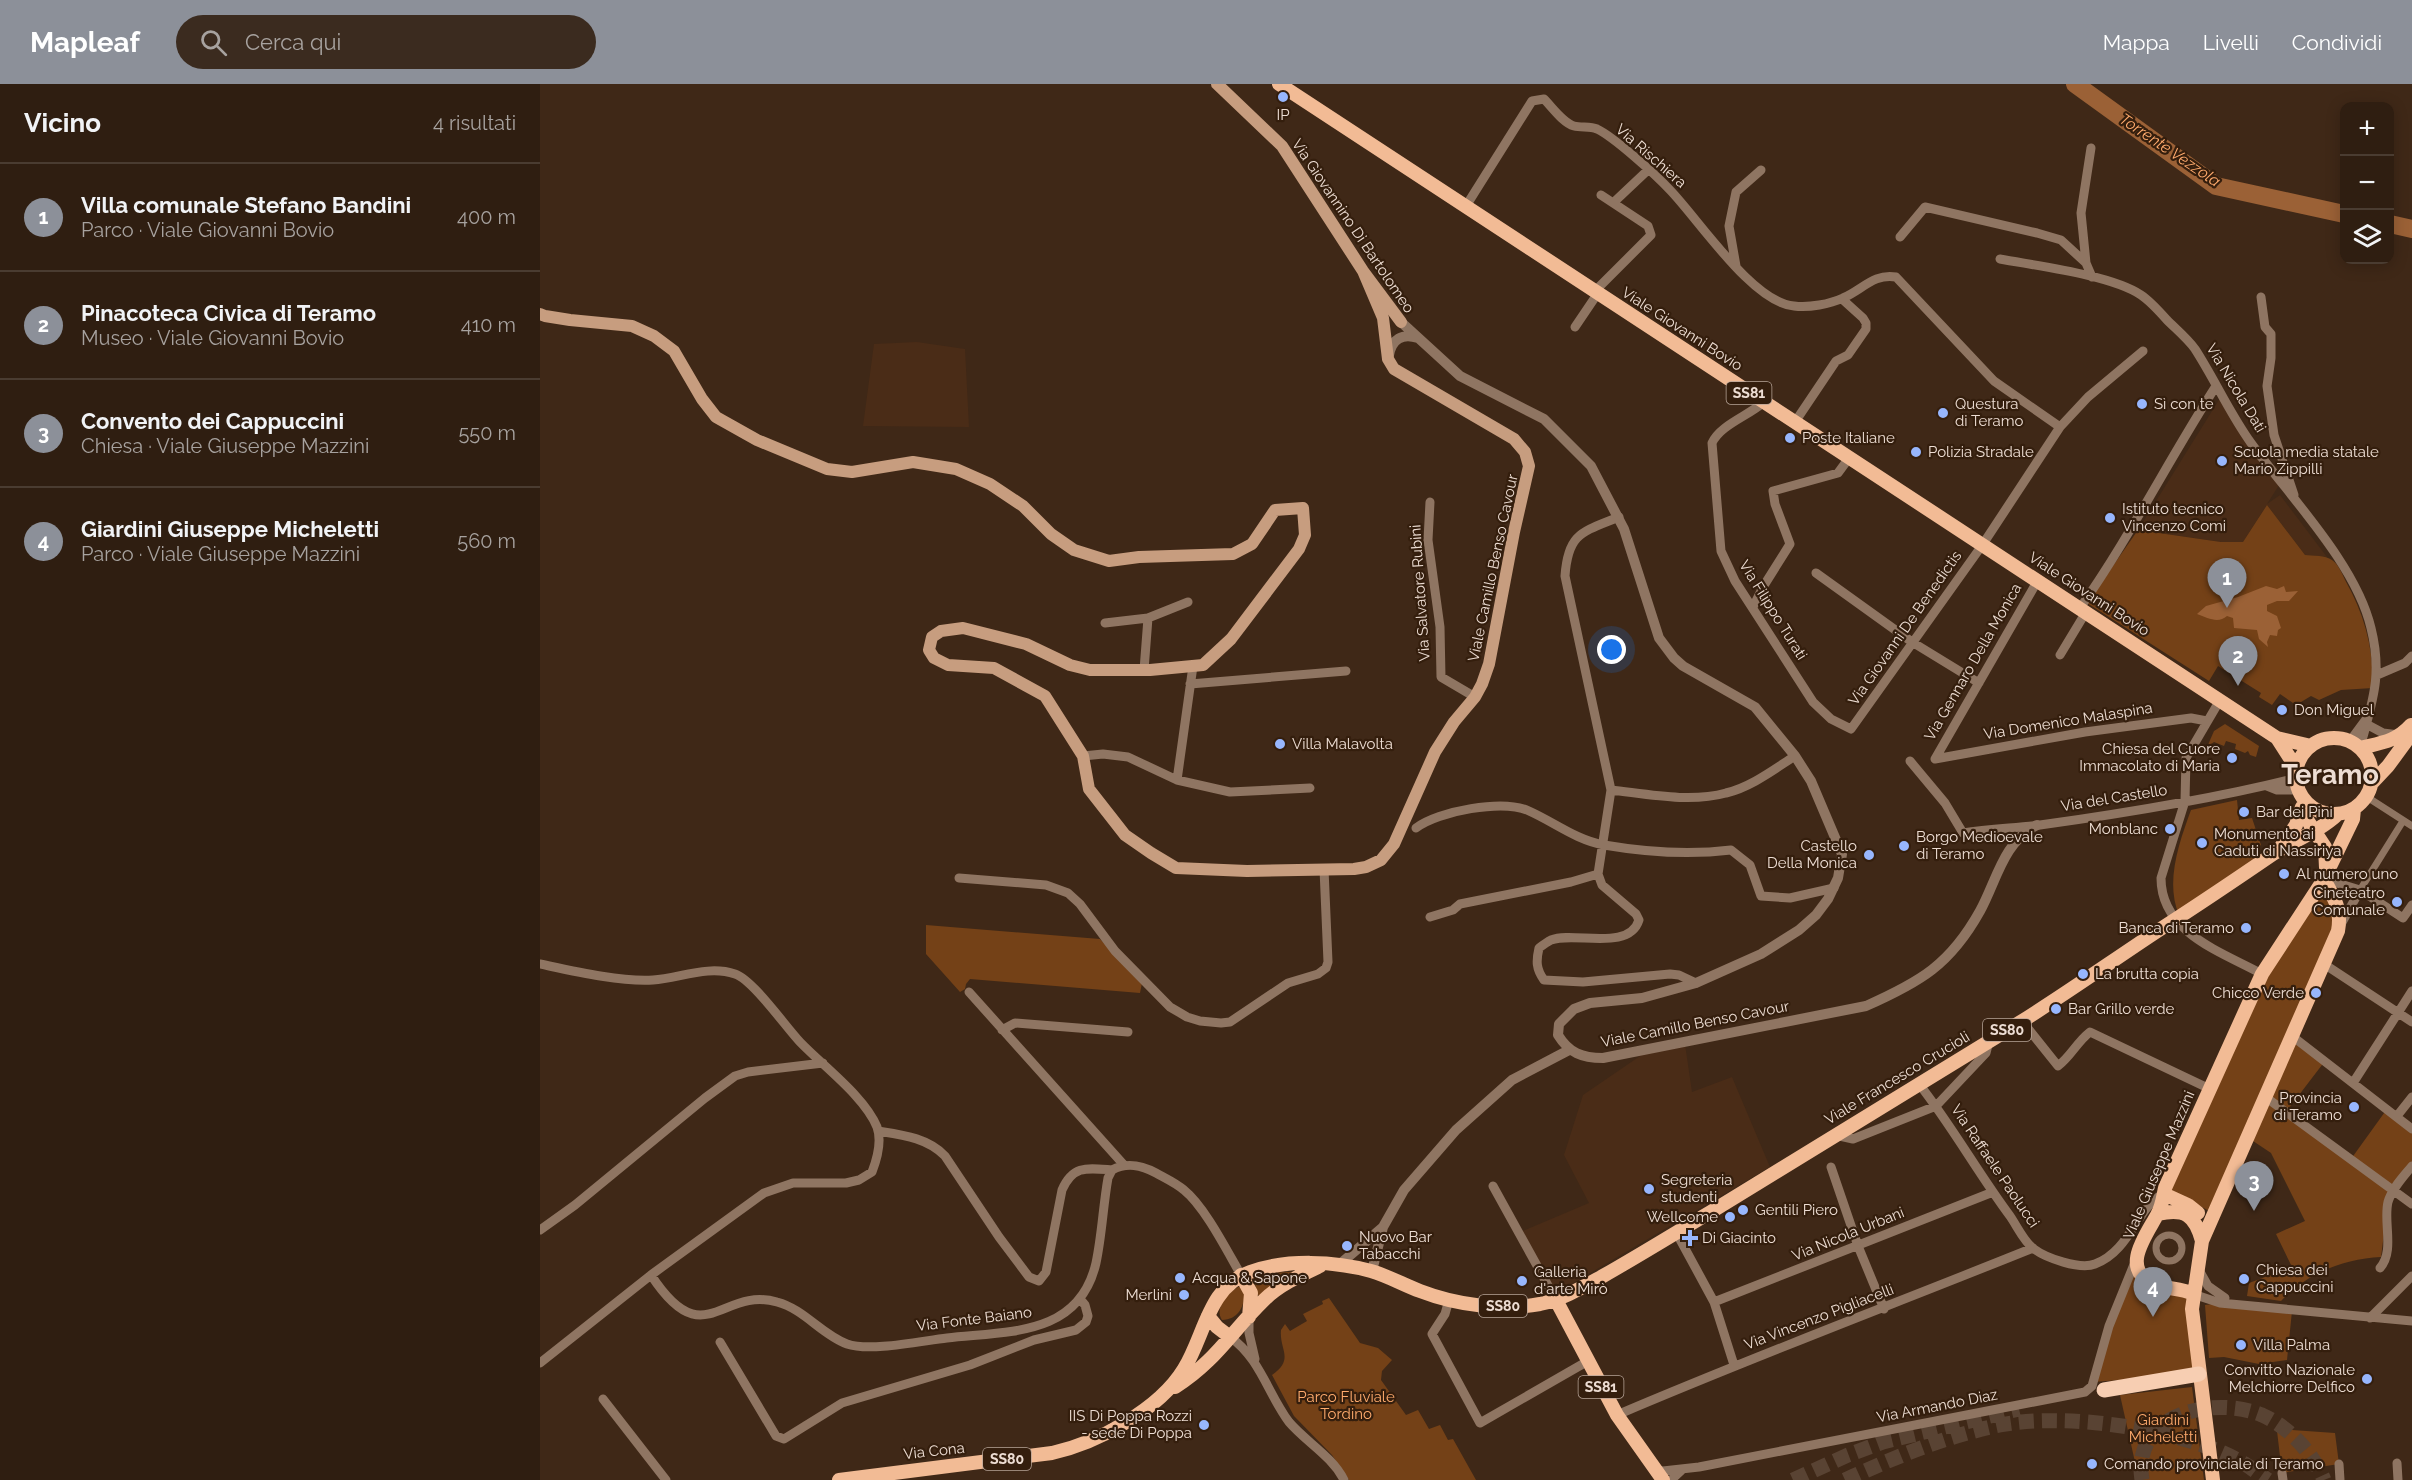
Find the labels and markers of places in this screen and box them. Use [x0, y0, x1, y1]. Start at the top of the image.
marker: IP [1276, 90, 1290, 104]
place label: IP [1276, 106, 1290, 124]
place label: Questura di Teramo [1955, 395, 2023, 430]
place label: Sì con te [2154, 395, 2214, 413]
marker: Sì con te [2135, 397, 2149, 411]
marker: Questura di Teramo [1936, 406, 1950, 420]
place label: Poste Italiane [1802, 429, 1895, 447]
marker: Poste Italiane [1783, 431, 1797, 445]
place label: Polizia Stradale [1928, 443, 2034, 461]
place label: Scuola media statale Mario Zippilli [2234, 443, 2379, 478]
marker: Polizia Stradale [1909, 445, 1923, 459]
marker: Scuola media statale Mario Zippilli [2215, 454, 2229, 468]
place label: Istituto tecnico Vincenzo Comi [2122, 500, 2226, 535]
marker: Istituto tecnico Vincenzo Comi [2103, 511, 2117, 525]
pin: 1 [2208, 558, 2246, 608]
pin: 2 [2218, 636, 2258, 686]
place label: Don Miguel [2294, 701, 2375, 719]
marker: Don Miguel [2275, 703, 2289, 717]
place label: Villa Malavolta [1292, 735, 1393, 753]
marker: Villa Malavolta [1273, 737, 1287, 751]
place label: Chiesa del Cuore Immacolato di Maria [2079, 740, 2220, 775]
marker: Chiesa del Cuore Immacolato di Maria [2225, 751, 2239, 765]
place label: Bar dei Pini [2256, 803, 2333, 821]
marker: Bar dei Pini [2237, 805, 2251, 819]
place label: Monblanc [2089, 820, 2158, 838]
marker: Monblanc [2163, 822, 2177, 836]
place label: Monumento ai Caduti di Nassiriya [2214, 825, 2341, 860]
place label: Borgo Medioevale di Teramo [1916, 828, 2043, 863]
marker: Monumento ai Caduti di Nassiriya [2195, 836, 2209, 850]
place label: Castello Della Monica [1767, 837, 1857, 872]
marker: Borgo Medioevale di Teramo [1897, 839, 1911, 853]
marker: Castello Della Monica [1862, 848, 1876, 862]
place label: Al numero uno [2296, 865, 2398, 883]
marker: Al numero uno [2277, 867, 2291, 881]
place label: Cineteatro Comunale [2313, 884, 2385, 919]
marker: Cineteatro Comunale [2390, 895, 2404, 909]
place label: Banca di Teramo [2118, 919, 2234, 937]
marker: Banca di Teramo [2239, 921, 2253, 935]
place label: La brutta copia [2095, 965, 2199, 983]
marker: La brutta copia [2076, 967, 2090, 981]
place label: Chicco Verde [2212, 984, 2304, 1002]
marker: Chicco Verde [2309, 986, 2323, 1000]
place label: Bar Grillo verde [2068, 1000, 2175, 1018]
marker: Bar Grillo verde [2049, 1002, 2063, 1016]
place label: Provincia di Teramo [2274, 1089, 2342, 1124]
marker: Provincia di Teramo [2347, 1100, 2361, 1114]
pin: 3 [2234, 1162, 2274, 1211]
place label: Segreteria studenti [1661, 1171, 1732, 1206]
marker: Segreteria studenti [1642, 1182, 1656, 1196]
place label: Gentili Piero [1755, 1201, 1838, 1219]
marker: Gentili Piero [1736, 1203, 1750, 1217]
place label: Wellcome [1647, 1208, 1718, 1226]
marker: Wellcome [1723, 1210, 1737, 1224]
place label: Nuovo Bar Tabacchi [1359, 1228, 1433, 1263]
place label: Di Giacinto [1702, 1229, 1776, 1247]
marker: Di Giacinto [1683, 1231, 1697, 1245]
marker: Nuovo Bar Tabacchi [1340, 1239, 1354, 1253]
place label: Chiesa dei Cappuccini [2256, 1261, 2334, 1296]
place label: Galleria d'arte Mirò [1534, 1263, 1608, 1298]
pin: 4 [2134, 1268, 2172, 1317]
place label: Acqua & Sapone [1192, 1269, 1307, 1287]
marker: Acqua & Sapone [1173, 1271, 1187, 1285]
marker: Chiesa dei Cappuccini [2237, 1272, 2251, 1286]
marker: Galleria d'arte Mirò [1515, 1274, 1529, 1288]
place label: Merlini [1126, 1286, 1172, 1304]
marker: Merlini [1177, 1288, 1191, 1302]
place label: Villa Palma [2253, 1336, 2330, 1354]
marker: Villa Palma [2234, 1338, 2248, 1352]
place label: Convitto Nazionale Melchiorre Delfico [2224, 1361, 2355, 1396]
marker: Convitto Nazionale Melchiorre Delfico [2360, 1372, 2374, 1386]
place label: IIS Di Poppa Rozzi - sede Di Poppa [1069, 1407, 1192, 1442]
marker: IIS Di Poppa Rozzi - sede Di Poppa [1197, 1418, 1211, 1432]
place label: Comando provinciale di Teramo [2104, 1455, 2324, 1473]
marker: Comando provinciale di Teramo [2085, 1457, 2099, 1471]

